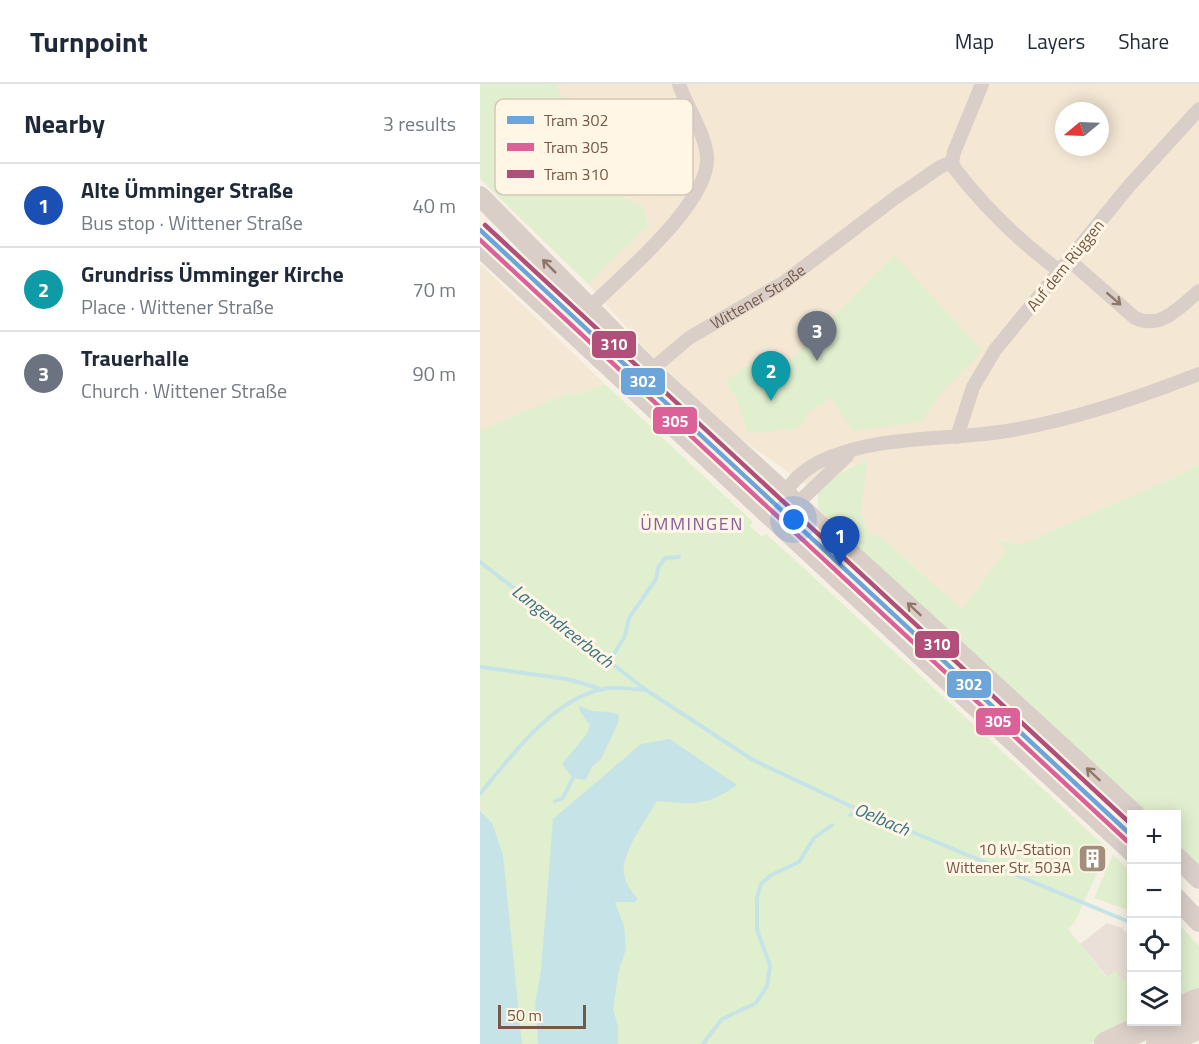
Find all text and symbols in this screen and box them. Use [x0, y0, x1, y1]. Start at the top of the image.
text: Turnpoint [30, 20, 148, 63]
text: Map [955, 25, 994, 57]
text: Layers [1027, 25, 1085, 57]
text: Share [1118, 25, 1169, 57]
legend [495, 99, 693, 195]
north arrow [1055, 102, 1109, 156]
text: Nearby [24, 104, 105, 143]
text: 3 results [383, 108, 456, 139]
text: Tram 302 [544, 108, 608, 132]
text: Tram 305 [544, 135, 608, 159]
text: Tram 310 [544, 162, 608, 186]
text: Alte Ümminger Straße [81, 173, 293, 207]
text: 1 [38, 190, 49, 221]
text: 40 m [412, 190, 456, 221]
text: Bus stop · Wittener Straße [81, 207, 303, 238]
street label: Auf dem Rüggen [1021, 214, 1109, 316]
text: Grundriss Ümminger Kirche [81, 257, 344, 291]
one-way arrow [541, 258, 556, 273]
street label: Wittener Straße [706, 258, 810, 335]
text: 2 [38, 274, 49, 305]
text: 70 m [412, 274, 456, 305]
text: Place · Wittener Straße [81, 291, 274, 322]
one-way arrow [1106, 293, 1122, 306]
pin: 3 [798, 312, 836, 361]
line badge: 310 [591, 330, 637, 359]
text: 310 [601, 332, 627, 356]
text: Trauerhalle [81, 341, 189, 375]
pin: 2 [752, 352, 790, 401]
text: 3 [38, 358, 49, 389]
text: 90 m [412, 358, 456, 389]
line badge: 302 [620, 367, 666, 396]
text: 302 [630, 369, 656, 393]
text: Church · Wittener Straße [81, 375, 287, 406]
line badge: 305 [652, 406, 698, 435]
text: 305 [662, 409, 688, 433]
your location [779, 505, 808, 534]
district label: ÜMMINGEN [640, 510, 744, 537]
pin: 1 [820, 516, 860, 566]
water label: Langendreerbach [506, 578, 620, 675]
one-way arrow [906, 602, 921, 616]
line badge: 310 [914, 630, 960, 659]
text: 310 [924, 632, 950, 656]
line badge: 302 [946, 670, 992, 699]
text: 302 [956, 672, 982, 696]
line badge: 305 [975, 707, 1021, 736]
text: 305 [985, 709, 1011, 733]
one-way arrow [1086, 767, 1101, 781]
water label: Oelbach [850, 795, 915, 843]
map controls [1127, 810, 1181, 1026]
button: + [1127, 810, 1181, 864]
place label: 10 kV-Station Wittener Str. 503A [946, 837, 1071, 879]
building icon: 10 kV-Station Wittener Str. 503A [1076, 842, 1108, 874]
button: − [1127, 864, 1181, 918]
button: locate [1127, 918, 1181, 972]
button: layers [1127, 972, 1181, 1026]
scale bar [498, 1002, 586, 1030]
text: 50 m [507, 1003, 542, 1027]

